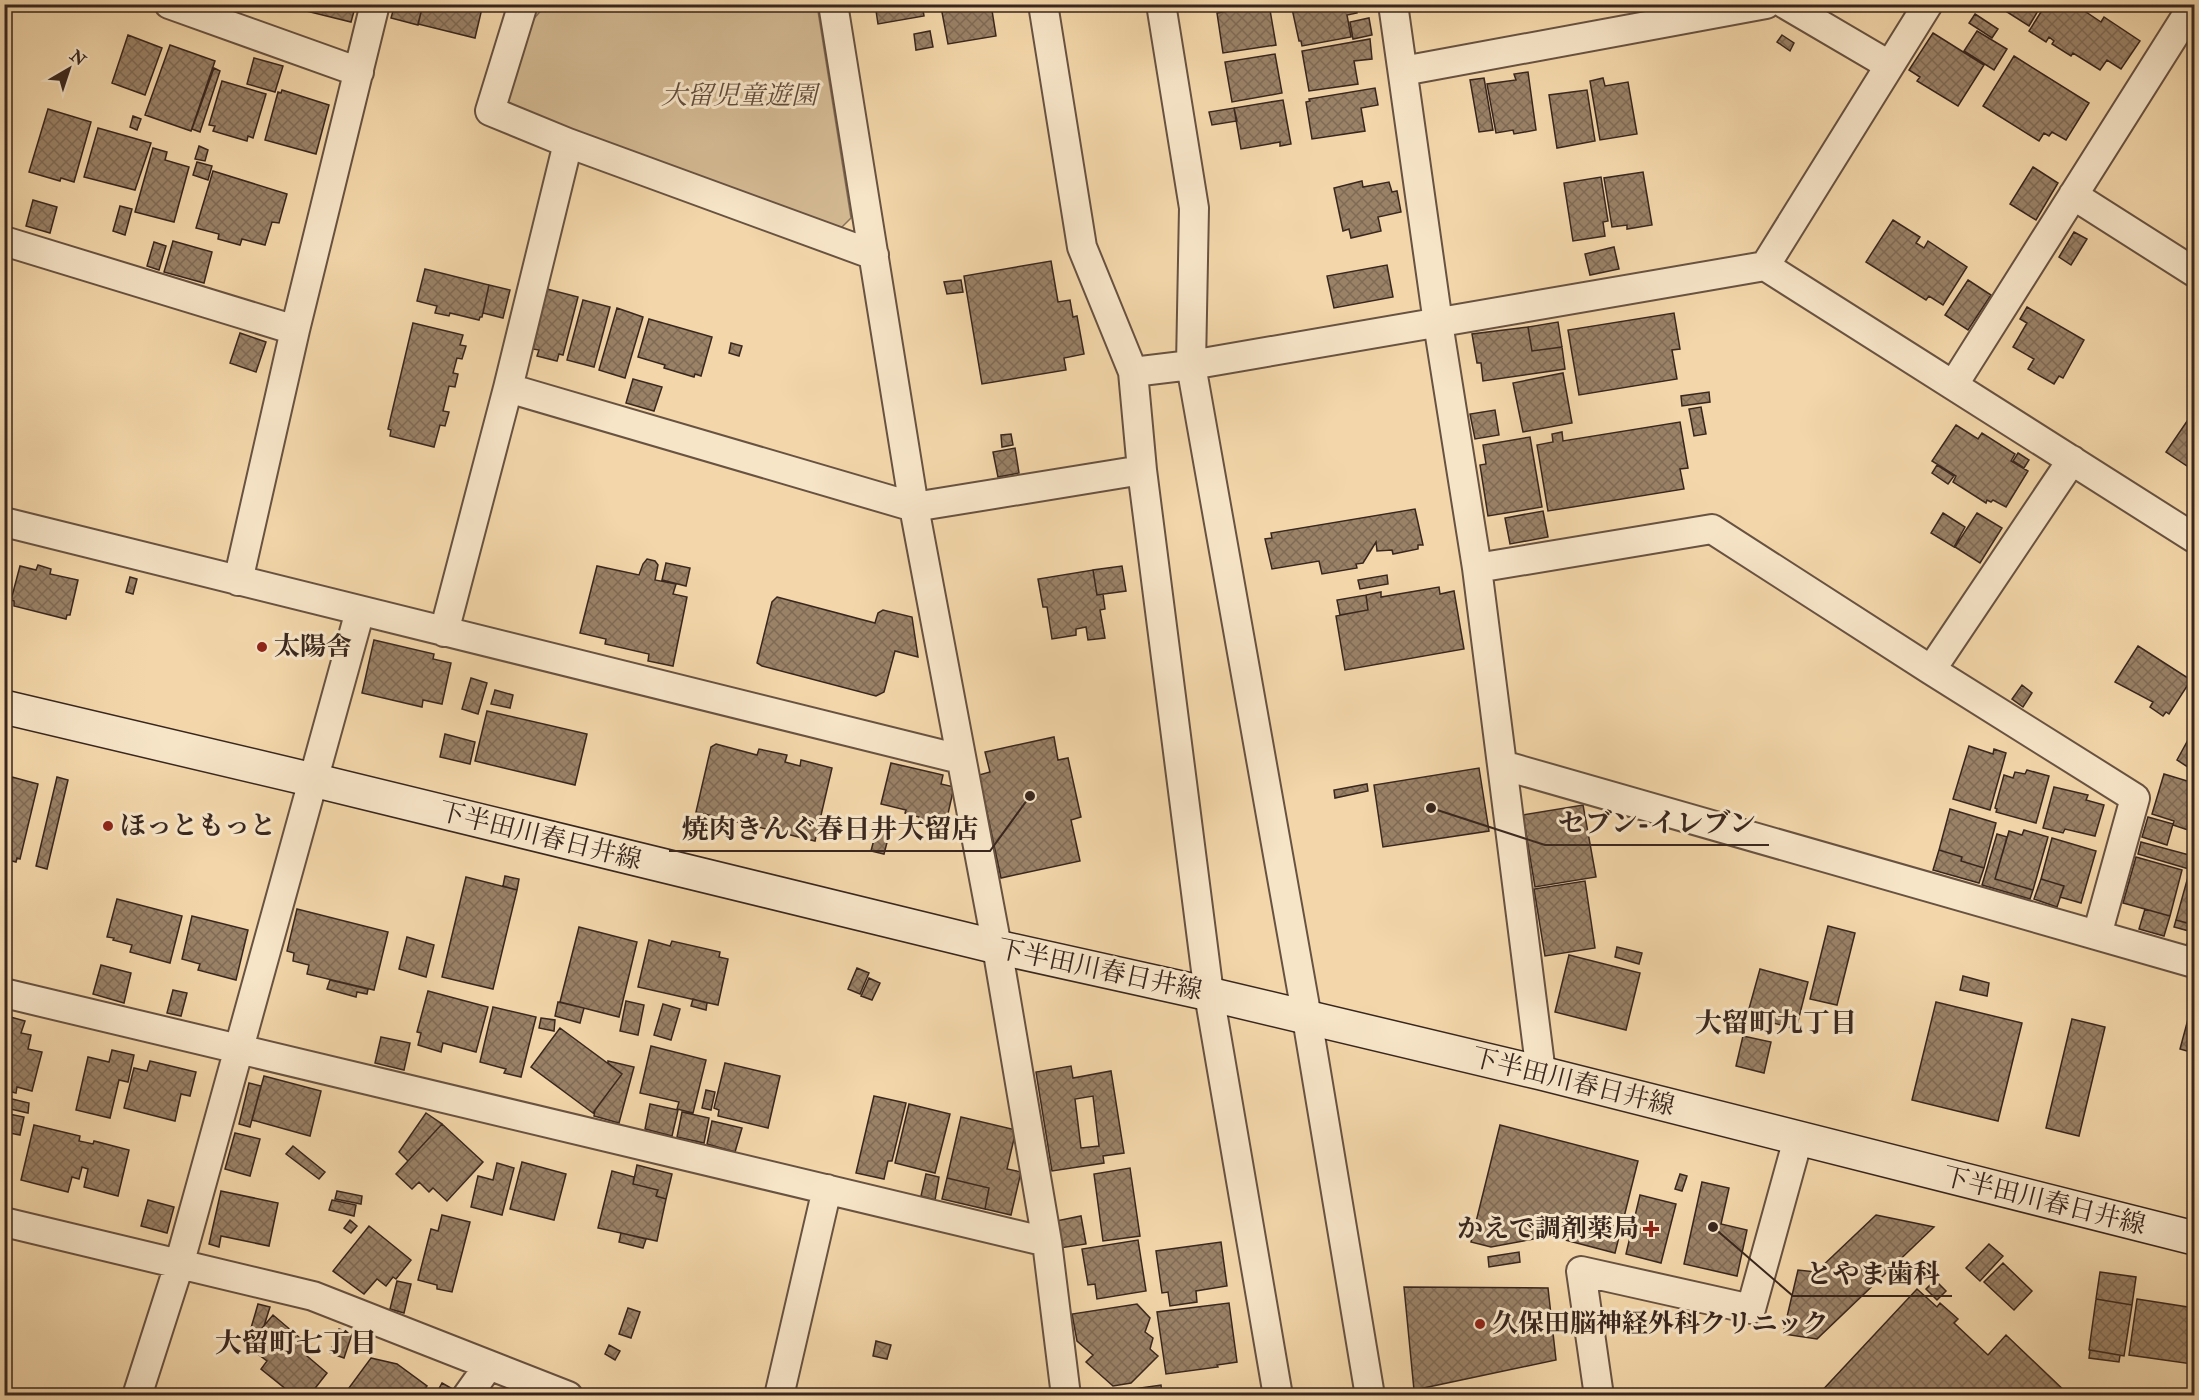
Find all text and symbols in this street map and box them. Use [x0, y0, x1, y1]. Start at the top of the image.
north arrow [39, 39, 99, 99]
text: N [65, 45, 90, 71]
park label: 大留児童遊園 [661, 80, 821, 112]
place label: 太陽舎 [274, 631, 352, 663]
marker: 太陽舎 [255, 640, 269, 654]
street label: 下半田川春日井線 [435, 795, 645, 877]
callout: セブン-イレブン [1545, 800, 1769, 845]
callout: 焼肉きんぐ春日井大留店 [669, 806, 990, 851]
text: セブン-イレブン [1558, 807, 1756, 840]
place label: ほっともっと [120, 810, 276, 842]
text: 焼肉きんぐ春日井大留店 [682, 813, 979, 846]
marker: ほっともっと [101, 819, 115, 833]
street label: 下半田川春日井線 [995, 933, 1205, 1007]
district label: 大留町九丁目 [1695, 1007, 1857, 1040]
street label: 下半田川春日井線 [1468, 1041, 1678, 1123]
street label: 下半田川春日井線 [1939, 1160, 2149, 1242]
place label: かえで調剤薬局 [1457, 1213, 1639, 1245]
marker: かえで調剤薬局 [1644, 1222, 1658, 1236]
callout: とやま歯科 [1793, 1251, 1952, 1296]
text: とやま歯科 [1806, 1258, 1941, 1291]
place label: 久保田脳神経外科クリニック [1492, 1308, 1828, 1340]
marker: 久保田脳神経外科クリニック [1473, 1317, 1487, 1331]
district label: 大留町七丁目 [215, 1327, 377, 1360]

